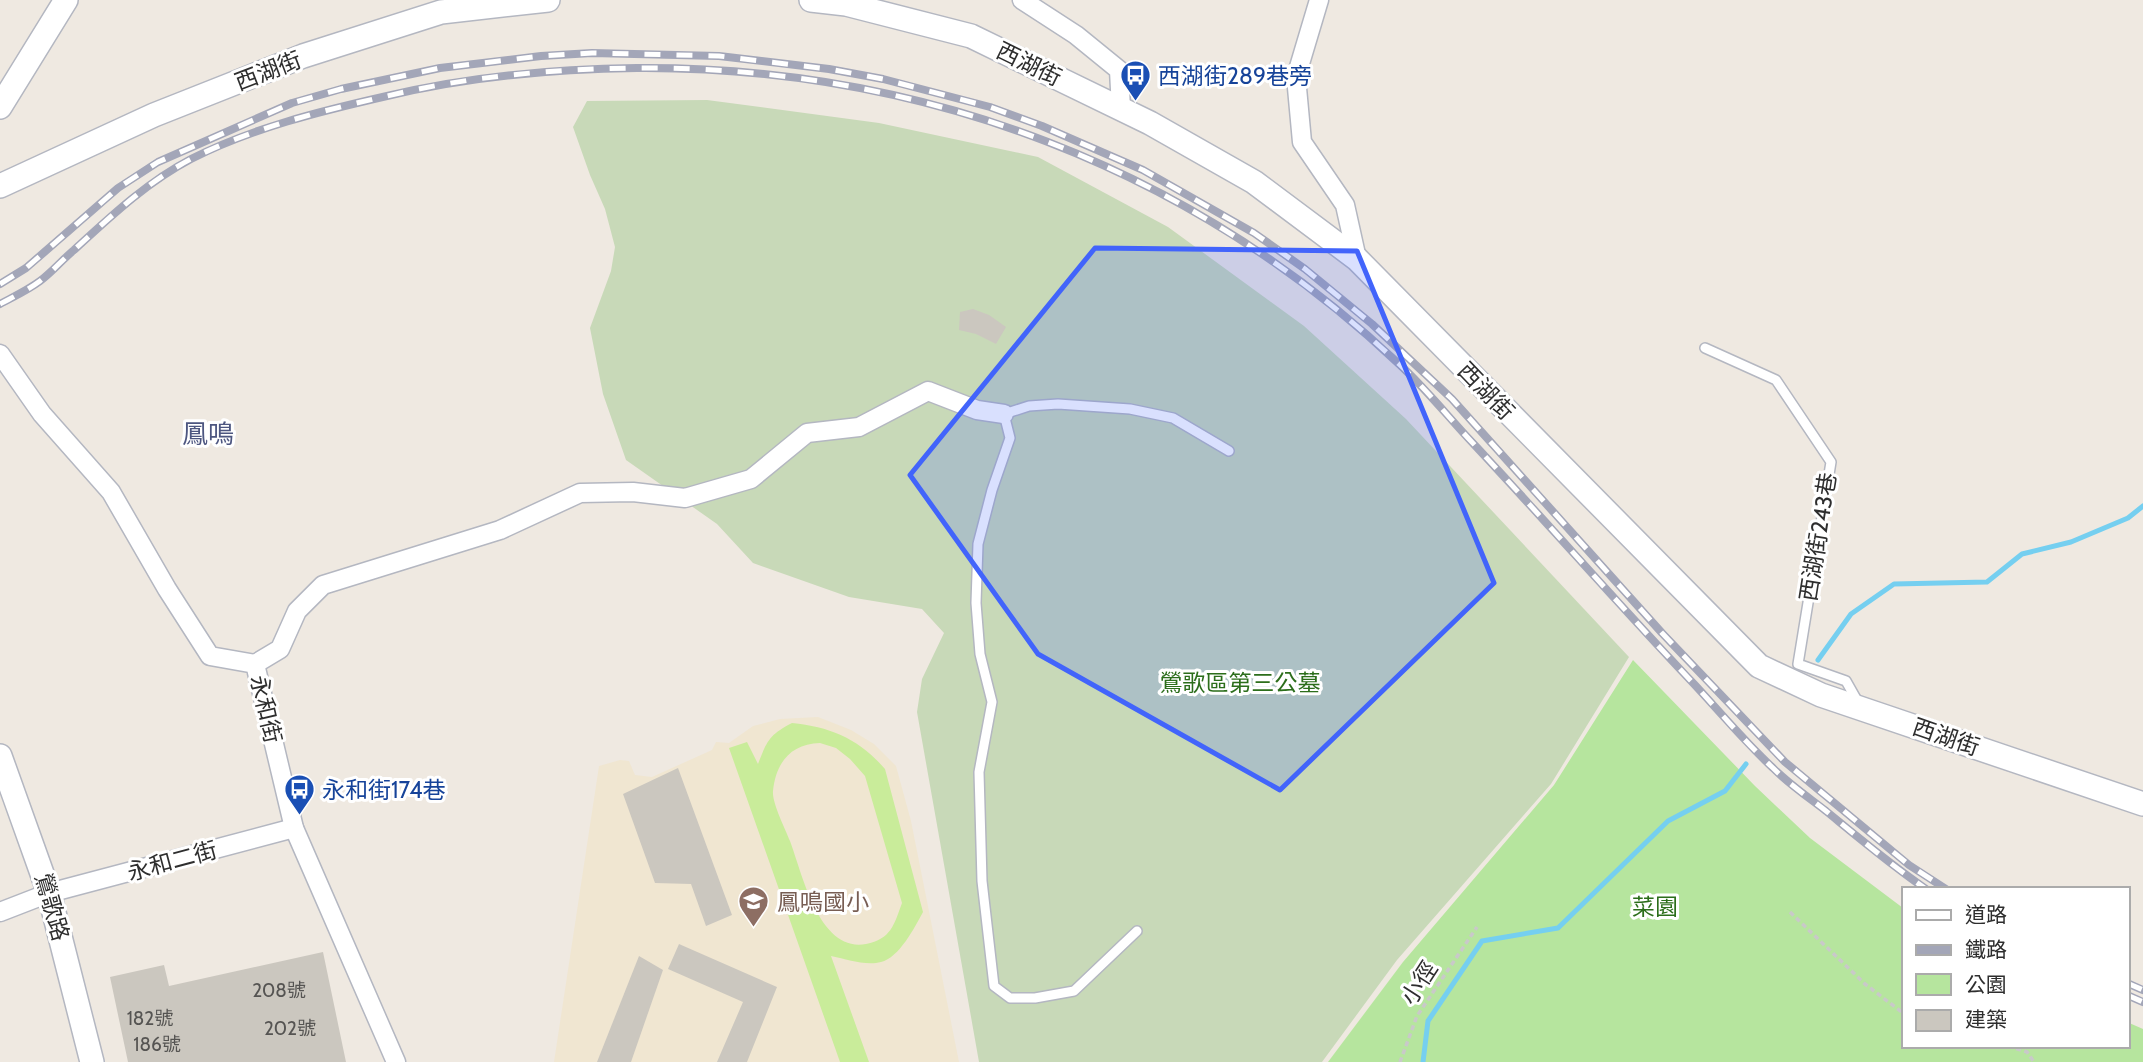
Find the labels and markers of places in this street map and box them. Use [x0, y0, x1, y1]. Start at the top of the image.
bus stop icon: 西湖街289巷旁 [1118, 59, 1152, 103]
place label: 西湖街289巷旁 [1158, 62, 1312, 90]
bus stop icon: 永和街174巷 [282, 773, 316, 817]
place label: 永和街174巷 [322, 776, 446, 804]
school or university icon: 鳳鳴國小 [737, 885, 771, 929]
place label: 鳳鳴國小 [777, 888, 869, 916]

